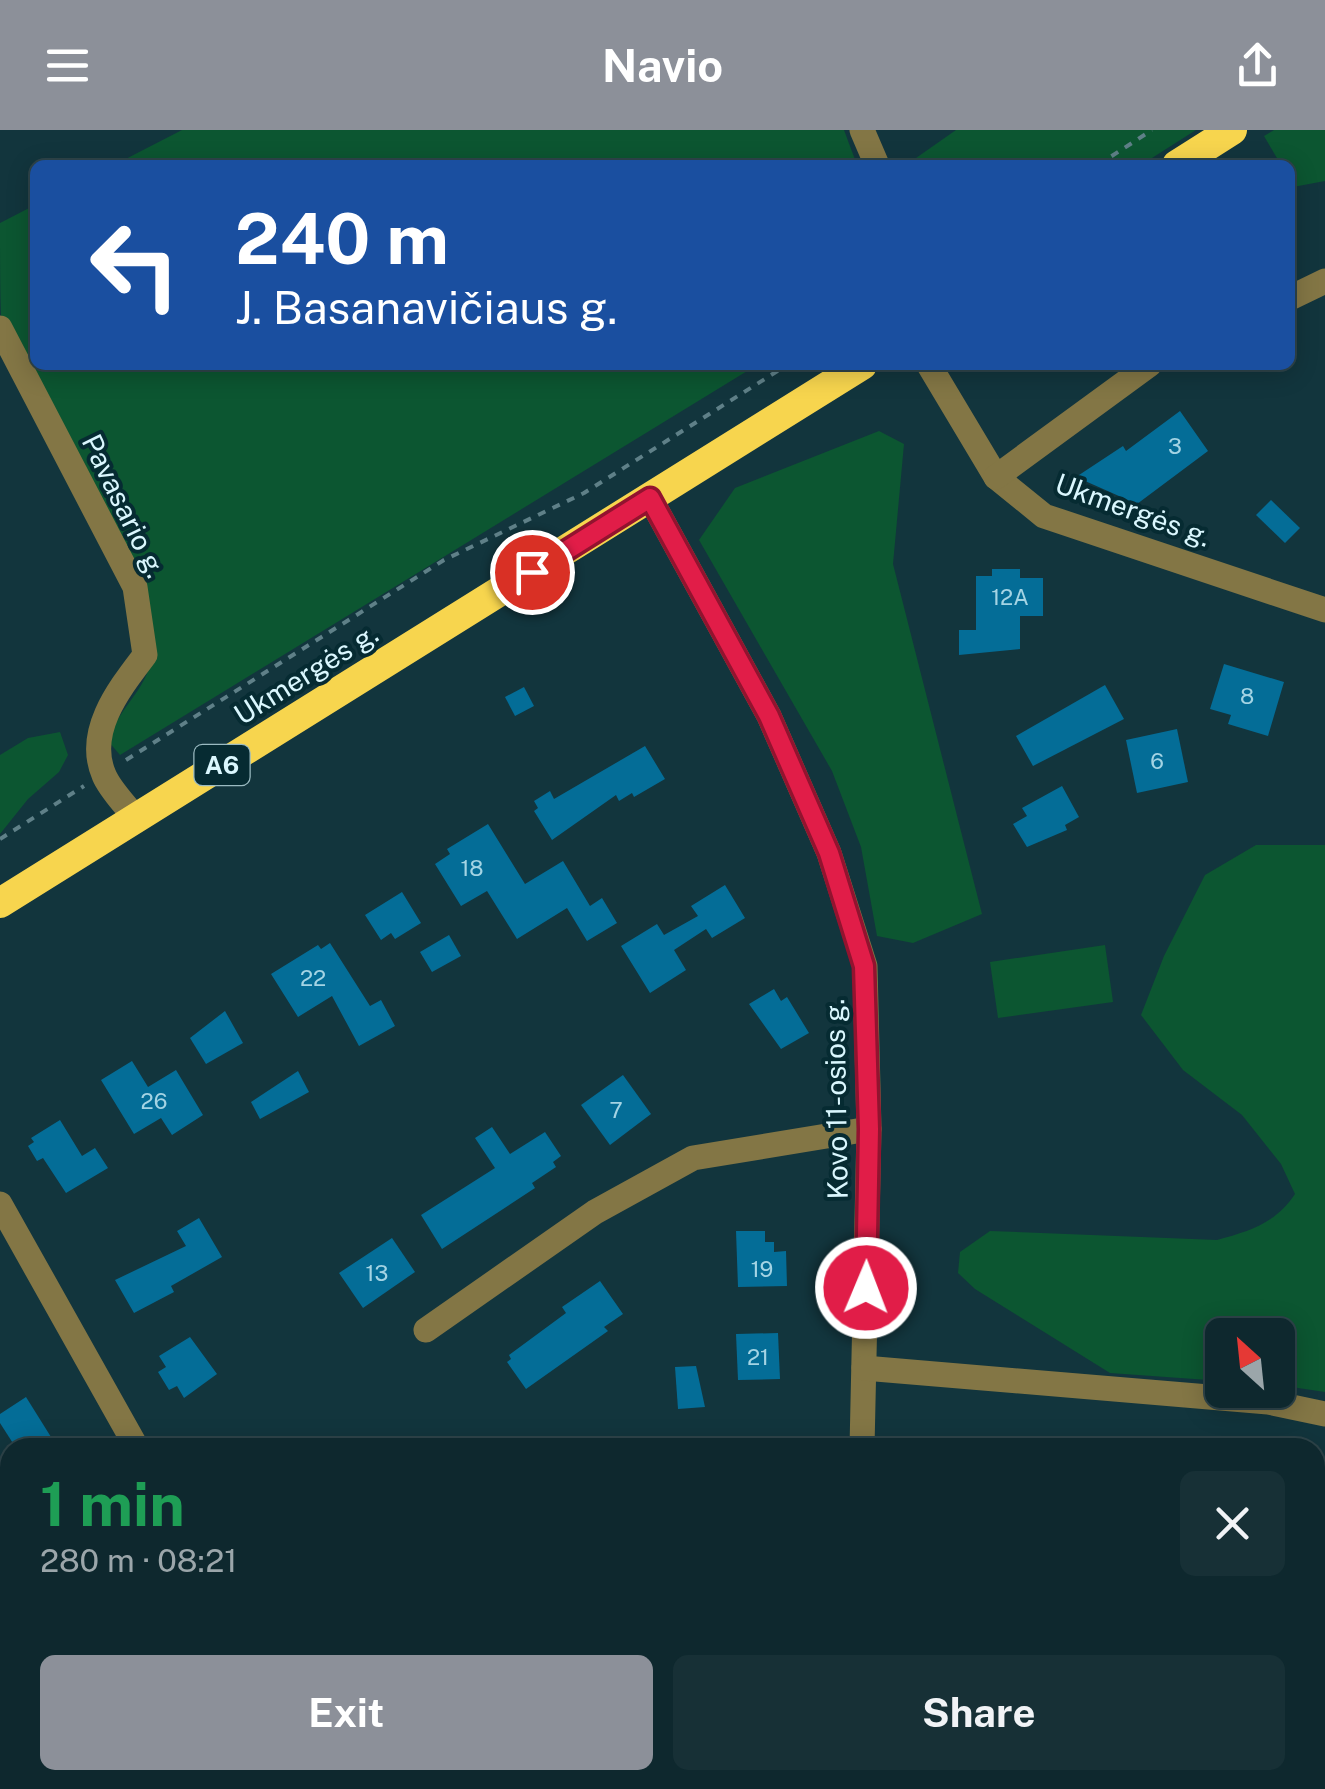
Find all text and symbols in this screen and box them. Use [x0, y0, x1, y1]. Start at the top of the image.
icon: menu [40, 38, 95, 93]
icon: share [1230, 38, 1285, 93]
text: Navio [602, 39, 723, 92]
text: 240 m [235, 197, 449, 280]
icon: left [70, 200, 200, 330]
text: J. Basanavičiaus g. [235, 281, 617, 334]
street label: Pavasario g. [76, 429, 173, 583]
house number: 3 [1168, 433, 1182, 459]
street label: Ukmergės g. [1051, 466, 1216, 553]
pin [490, 530, 575, 615]
icon: arrive [505, 545, 560, 600]
house number: 12A [991, 584, 1029, 610]
street label: Ukmergės g. [228, 616, 384, 731]
house number: 8 [1240, 683, 1254, 709]
road number: A6 [194, 745, 250, 785]
house number: 6 [1150, 748, 1164, 774]
house number: 18 [460, 855, 484, 881]
house number: 22 [300, 965, 326, 991]
street label: Kovo 11-osios g. [817, 998, 854, 1200]
house number: 26 [141, 1088, 167, 1114]
house number: 7 [609, 1097, 623, 1123]
position arrow [814, 1236, 918, 1340]
house number: 19 [751, 1256, 773, 1282]
house number: 13 [366, 1260, 388, 1286]
north arrow [1205, 1318, 1295, 1408]
map controls [1205, 1318, 1295, 1408]
house number: 21 [747, 1344, 769, 1370]
text: 1 min [40, 1469, 185, 1540]
button: close [1180, 1471, 1285, 1576]
text: 280 m · 08:21 [40, 1542, 237, 1579]
button: Exit [40, 1655, 653, 1770]
button: Share [673, 1655, 1285, 1770]

